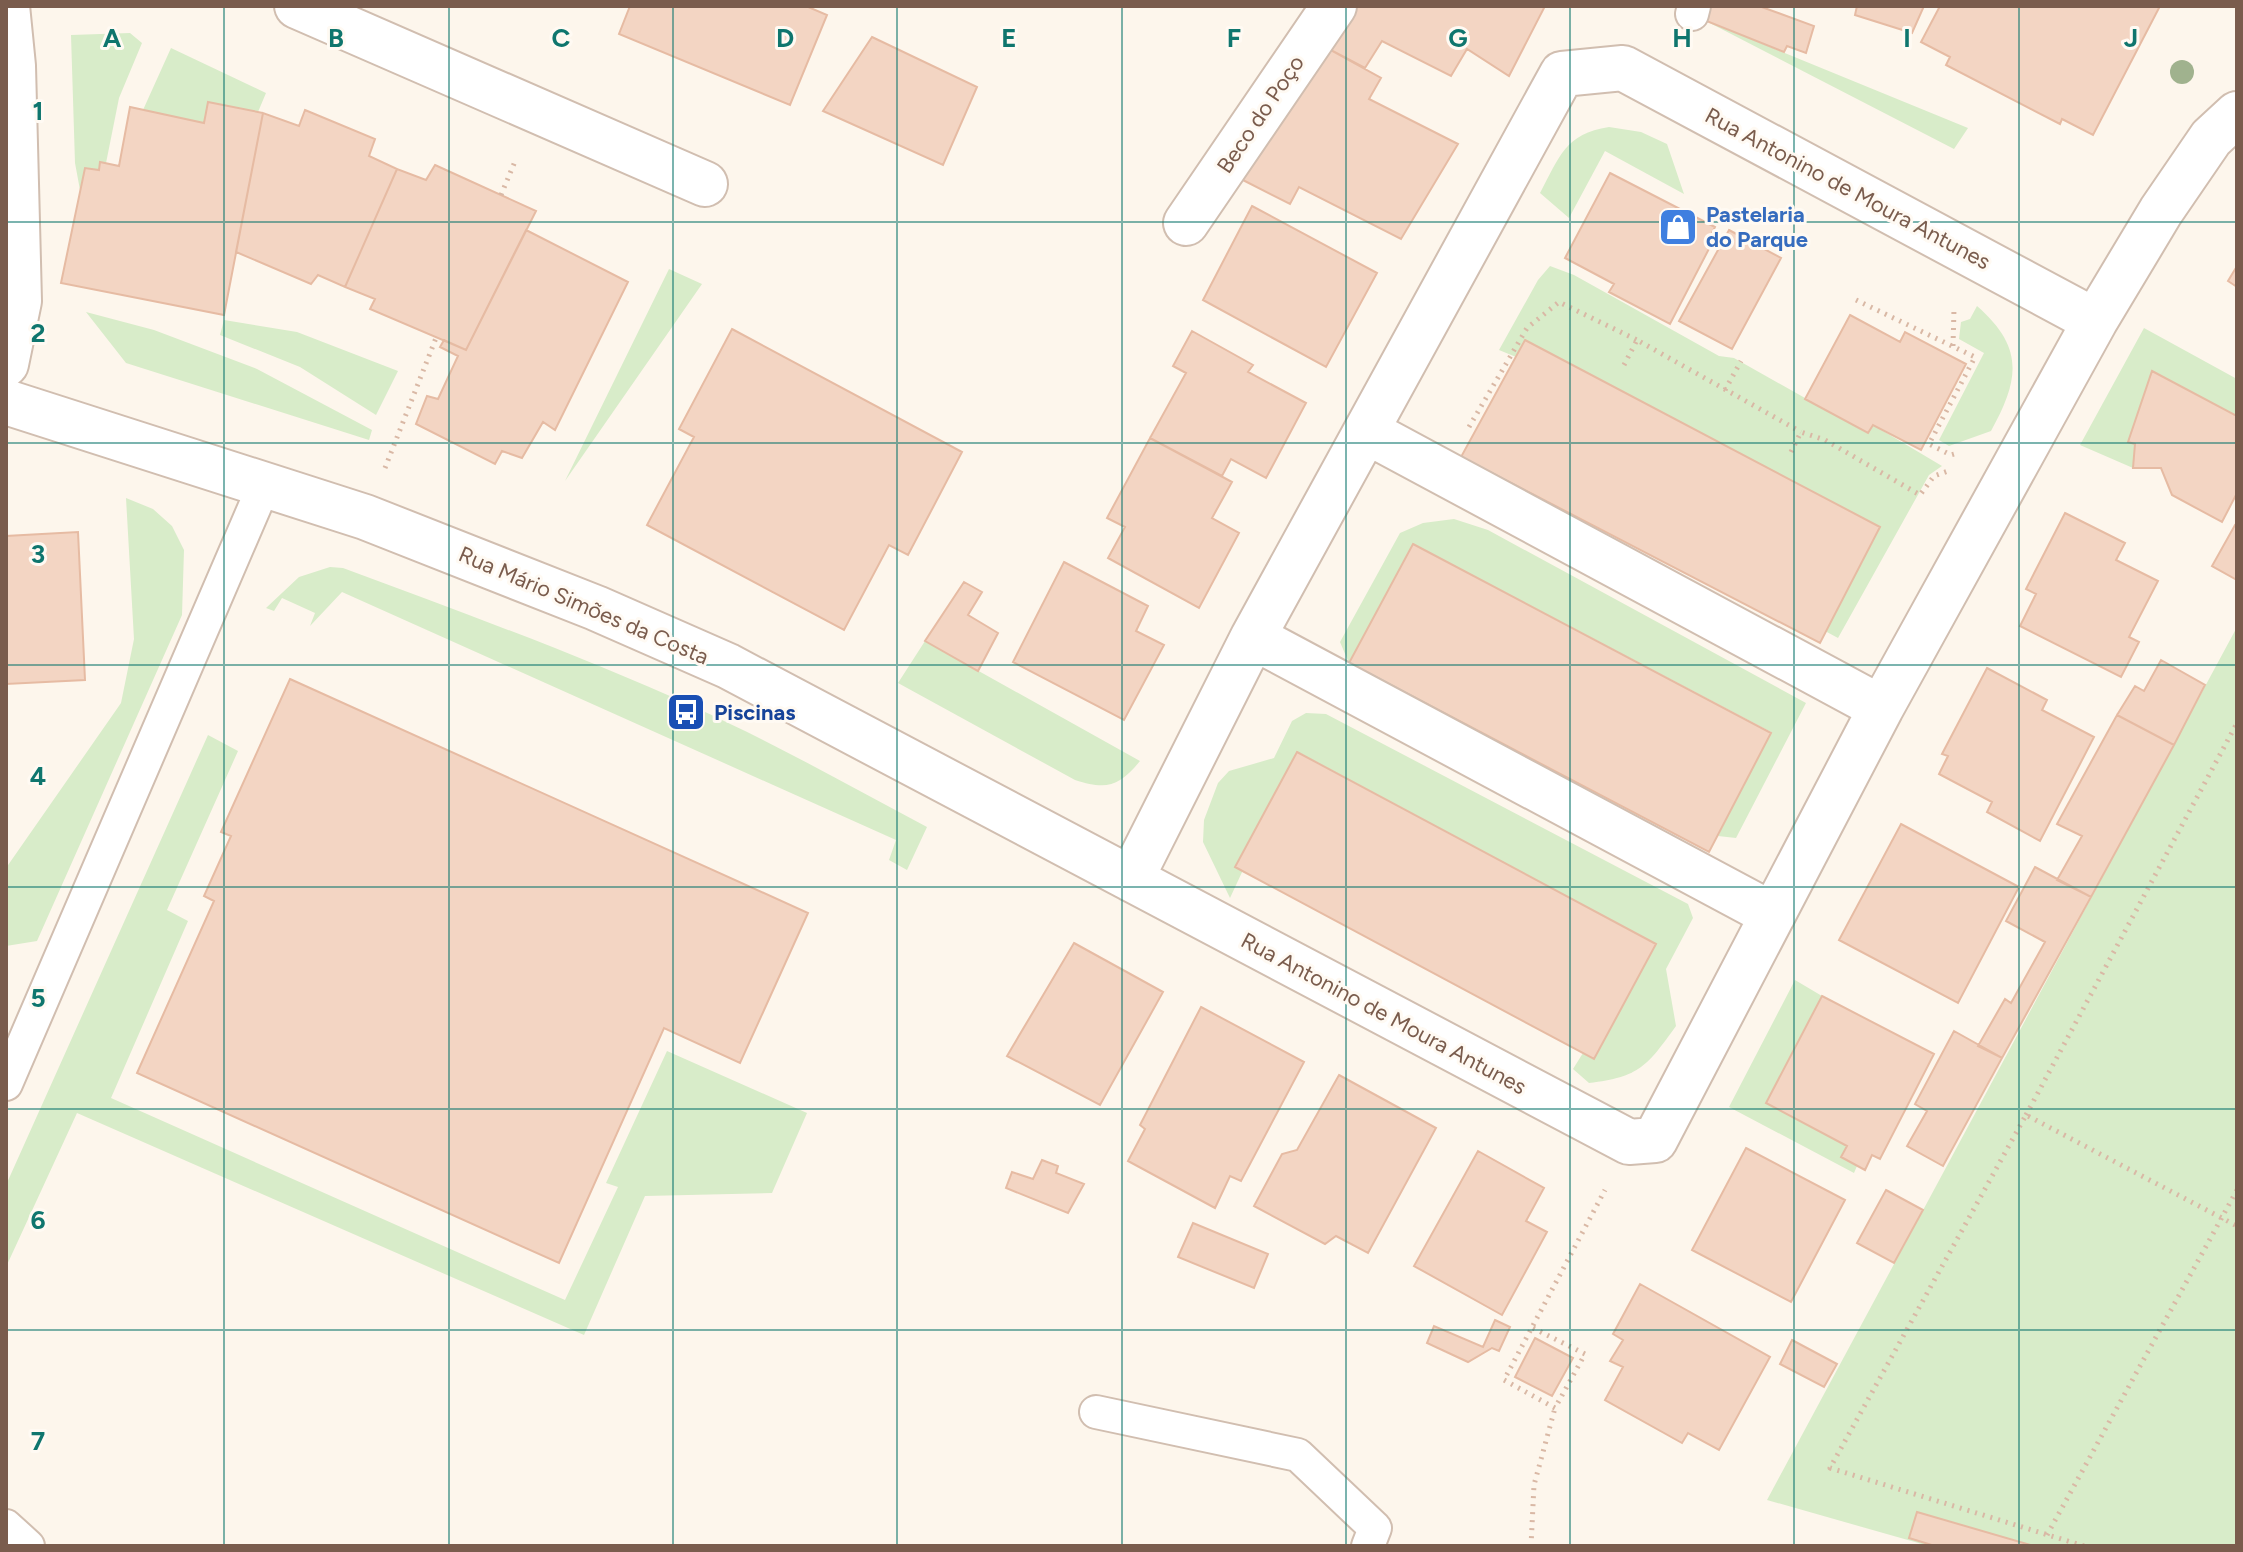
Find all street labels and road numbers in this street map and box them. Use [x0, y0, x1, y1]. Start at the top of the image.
street label: Beco do Poço [1211, 50, 1310, 178]
street label: Rua Antonino de Moura Antunes [1701, 102, 1995, 275]
street label: Rua Mário Simões da Costa [455, 540, 713, 670]
street label: Rua Antonino de Moura Antunes [1237, 927, 1531, 1100]

